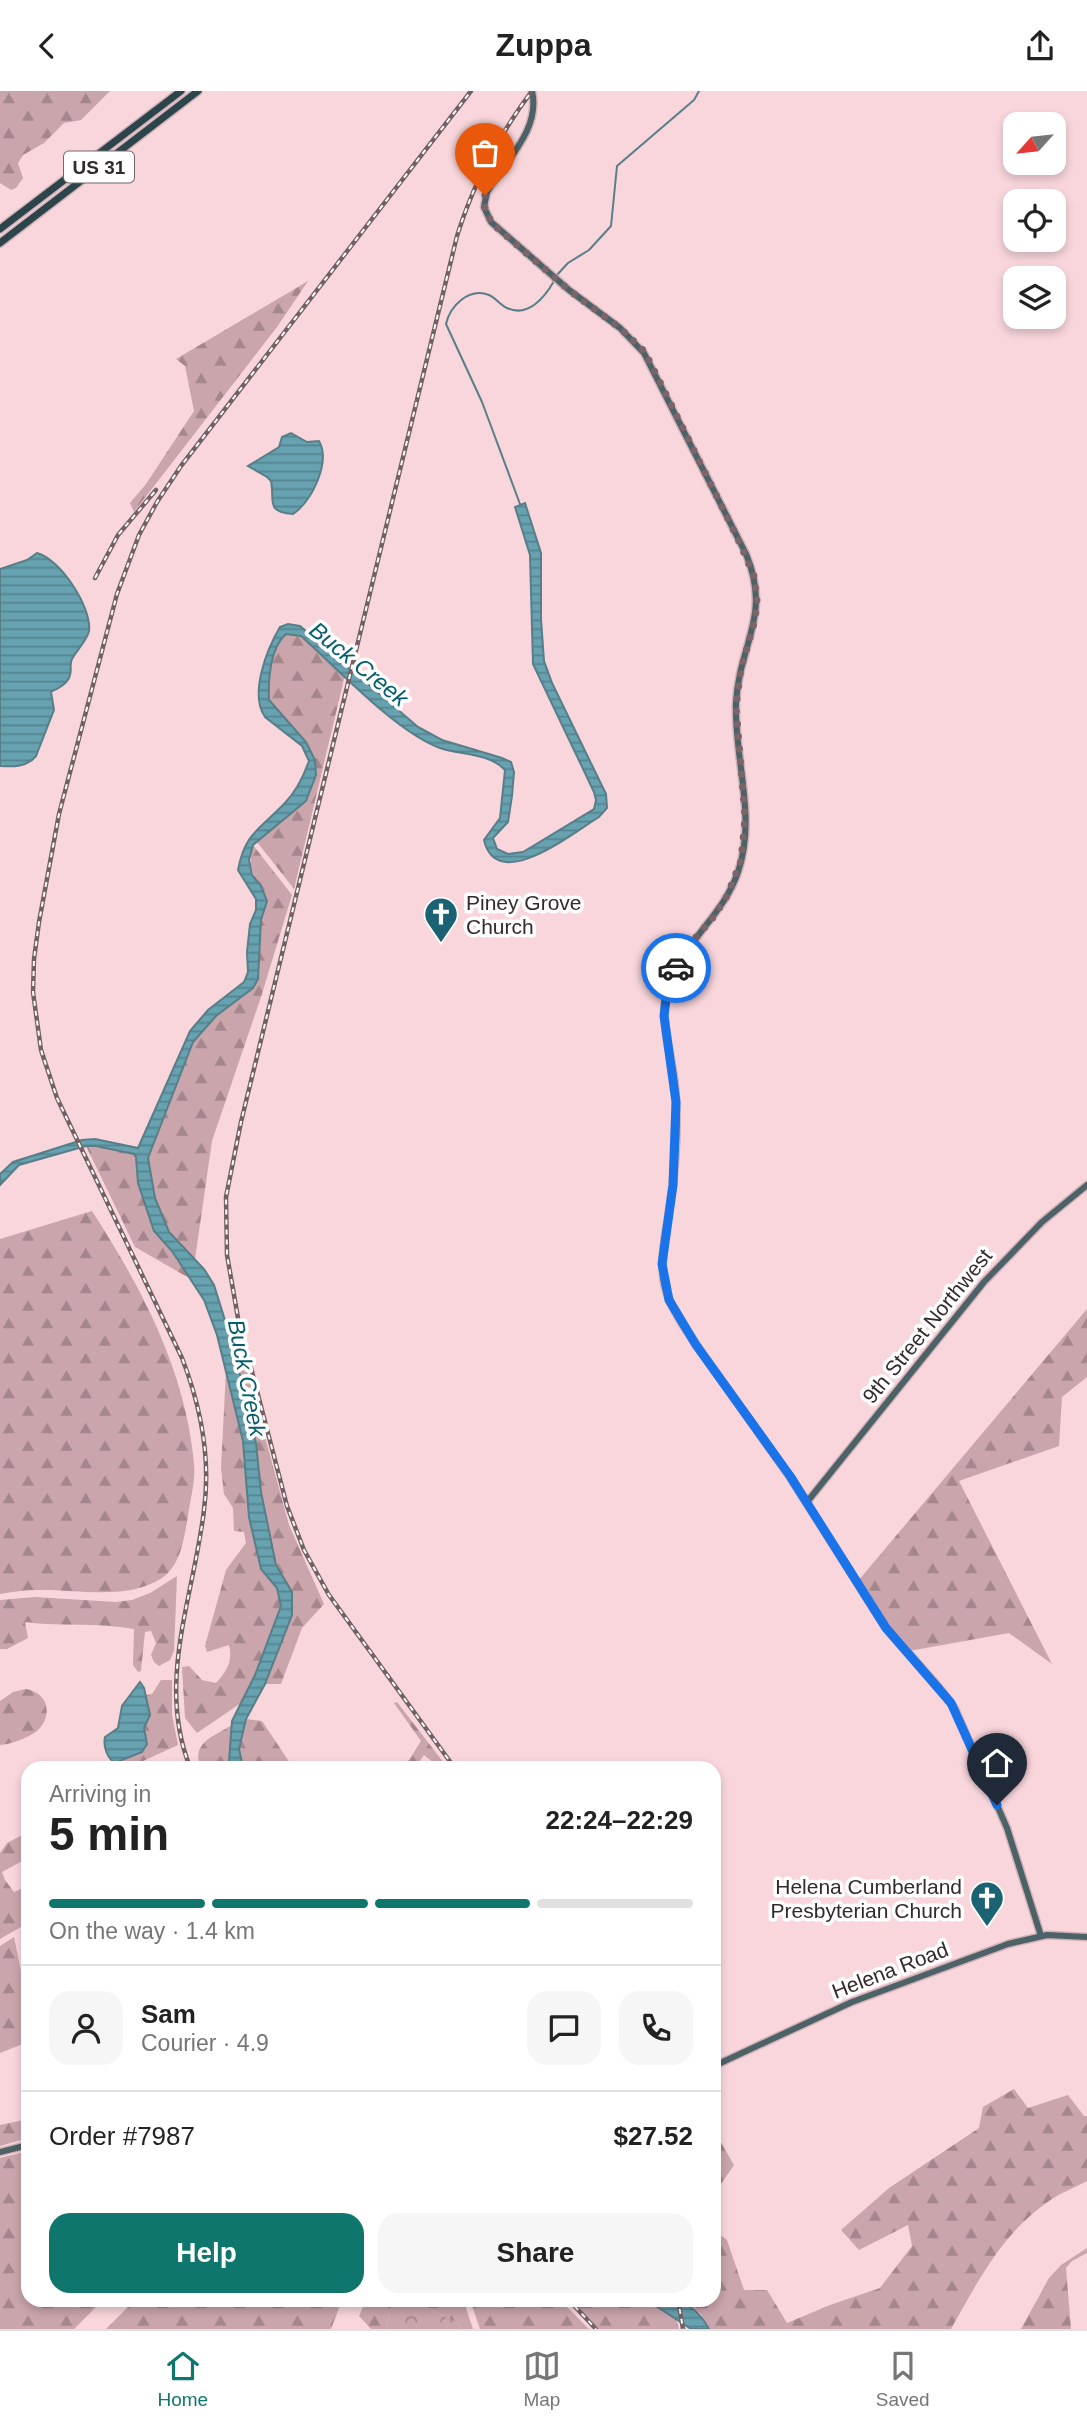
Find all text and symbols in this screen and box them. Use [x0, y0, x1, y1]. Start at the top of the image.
icon: back [28, 27, 66, 65]
text: Zuppa [496, 27, 591, 63]
icon: share [1021, 27, 1059, 65]
north arrow [1003, 112, 1066, 175]
map controls [1003, 112, 1066, 329]
pin [455, 123, 515, 195]
icon: bag [466, 134, 504, 172]
road number: US 31 [64, 151, 134, 183]
button: locate [1003, 189, 1066, 252]
button: layers [1003, 266, 1066, 329]
water label: Buck Creek [305, 616, 415, 712]
place label: Piney Grove Church [466, 891, 582, 938]
church icon: Piney Grove Church [422, 895, 460, 944]
courier [641, 933, 711, 1003]
icon: car [657, 949, 695, 987]
street label: 9th Street Northwest [858, 1244, 996, 1408]
water label: Buck Creek [223, 1317, 271, 1440]
pin [967, 1733, 1027, 1805]
icon: home [978, 1744, 1016, 1782]
text: Arriving in [49, 1781, 151, 1807]
text: 22:24–22:29 [546, 1805, 693, 1835]
text: 5 min [49, 1808, 169, 1860]
place label: Helena Cumberland Presbyterian Church [771, 1875, 962, 1922]
church icon: Helena Cumberland Presbyterian Church [968, 1879, 1006, 1928]
text: On the way · 1.4 km [49, 1918, 255, 1944]
street label: Helena Road [829, 1937, 951, 2003]
button: person [49, 1991, 123, 2065]
button: chat [527, 1991, 601, 2065]
button: phone [619, 1991, 693, 2065]
text: Sam [141, 1999, 196, 2029]
text: Courier · 4.9 [141, 2030, 269, 2056]
text: Order #7987 [49, 2121, 195, 2151]
text: $27.52 [613, 2121, 693, 2151]
button: Help [49, 2213, 364, 2293]
button: Share [378, 2213, 693, 2293]
tab: Home [157, 2347, 208, 2411]
tab: Map [523, 2347, 561, 2411]
tab: Saved [876, 2347, 930, 2411]

